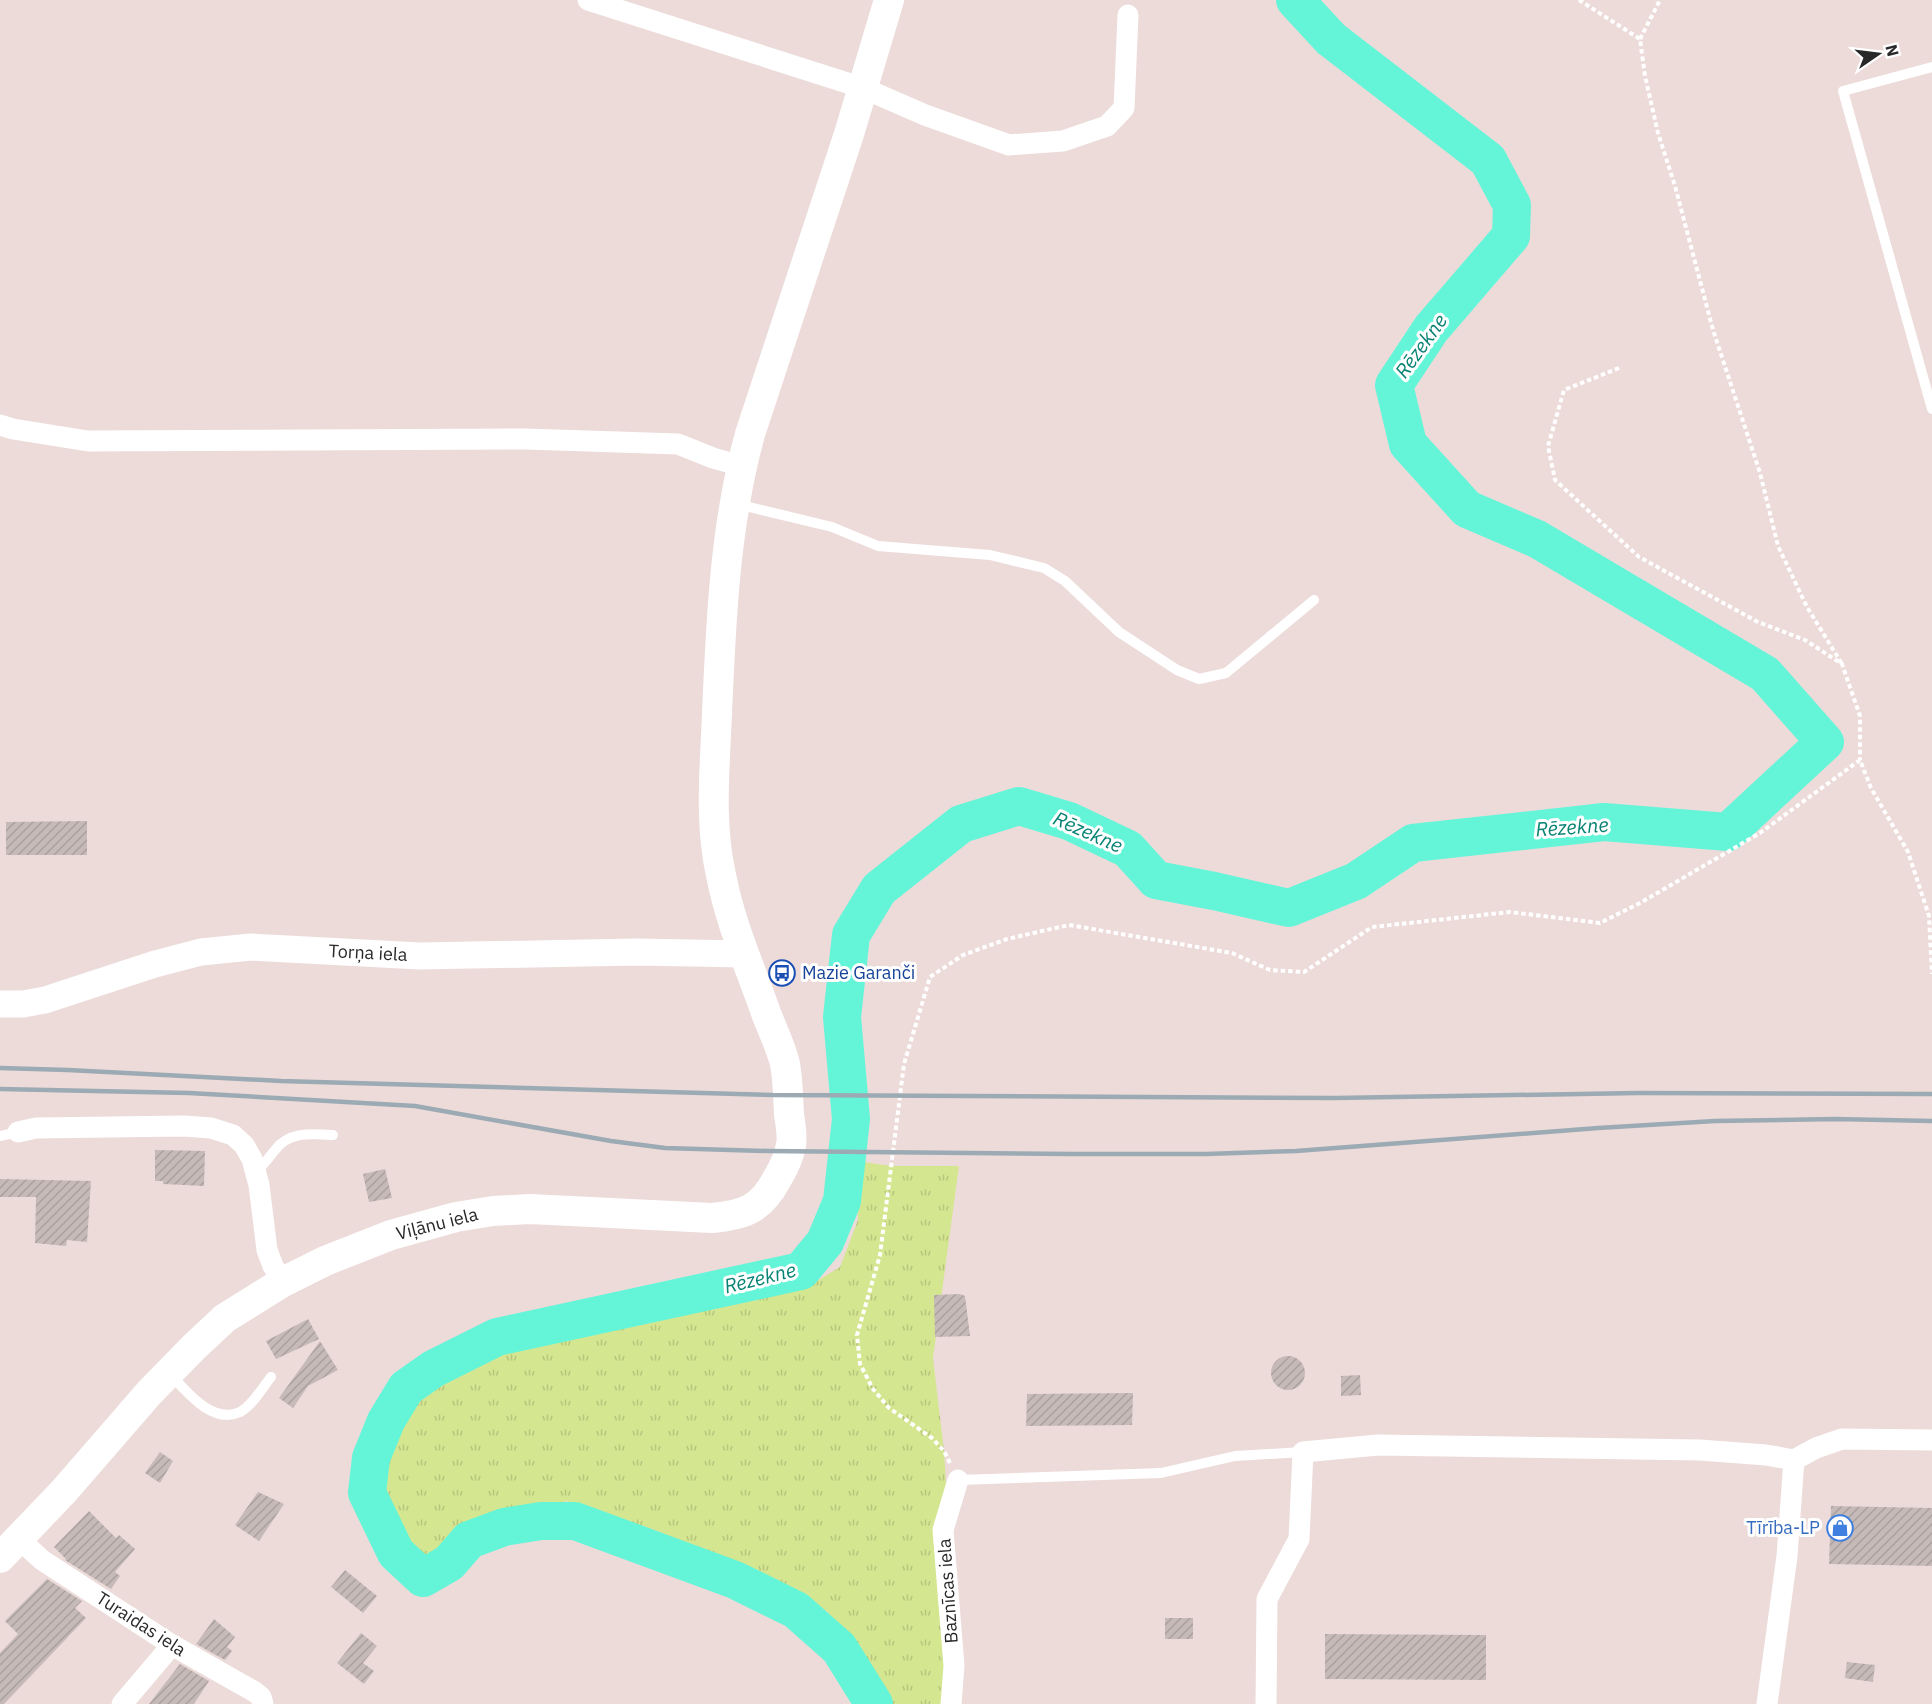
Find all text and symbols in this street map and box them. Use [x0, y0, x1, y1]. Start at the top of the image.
north arrow [1848, 24, 1908, 84]
text: N [1881, 42, 1904, 58]
water label: Rēzekne [1388, 308, 1453, 383]
water label: Rēzekne [1049, 804, 1127, 859]
water label: Rēzekne [1535, 810, 1609, 843]
street label: Torņa iela [328, 939, 408, 966]
bus stop icon: Mazie Garanči [767, 958, 797, 988]
place label: Mazie Garanči [802, 961, 915, 984]
street label: Viļānu iela [394, 1202, 481, 1245]
water label: Rēzekne [721, 1256, 799, 1299]
shop icon: Tīrība-LP [1825, 1513, 1855, 1543]
place label: Tīrība-LP [1746, 1516, 1820, 1539]
street label: Baznīcas iela [932, 1537, 963, 1644]
street label: Turaidas iela [92, 1586, 191, 1661]

